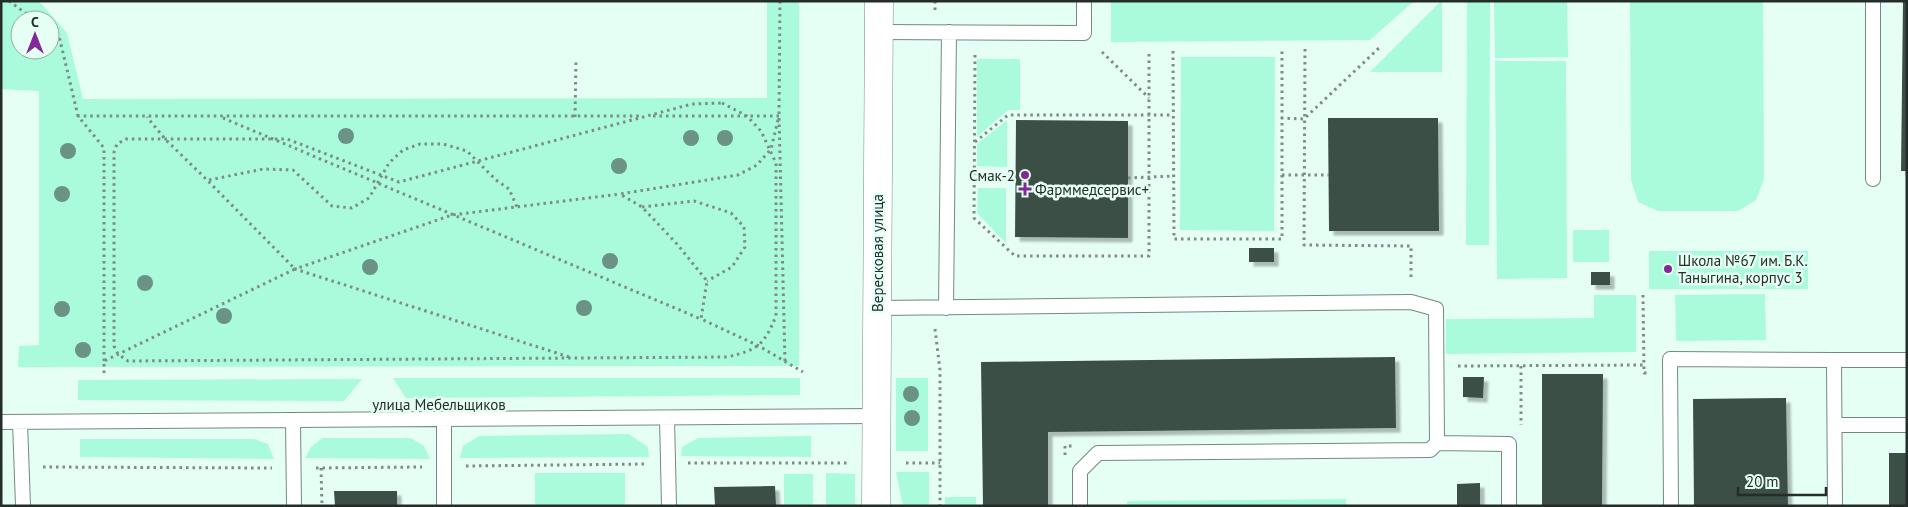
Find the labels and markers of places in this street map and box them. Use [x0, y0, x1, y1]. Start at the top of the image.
place label: Смак-2 [969, 166, 1015, 185]
marker: Смак-2 [1019, 169, 1031, 181]
place label: Фарммедсервис+ [1035, 180, 1149, 199]
marker: Фарммедсервис+ [1019, 183, 1031, 195]
place label: Школа №67 им. Б.К. Таныгина, корпус 3 [1678, 251, 1808, 287]
marker: Школа №67 им. Б.К. Таныгина, корпус 3 [1662, 263, 1674, 275]

